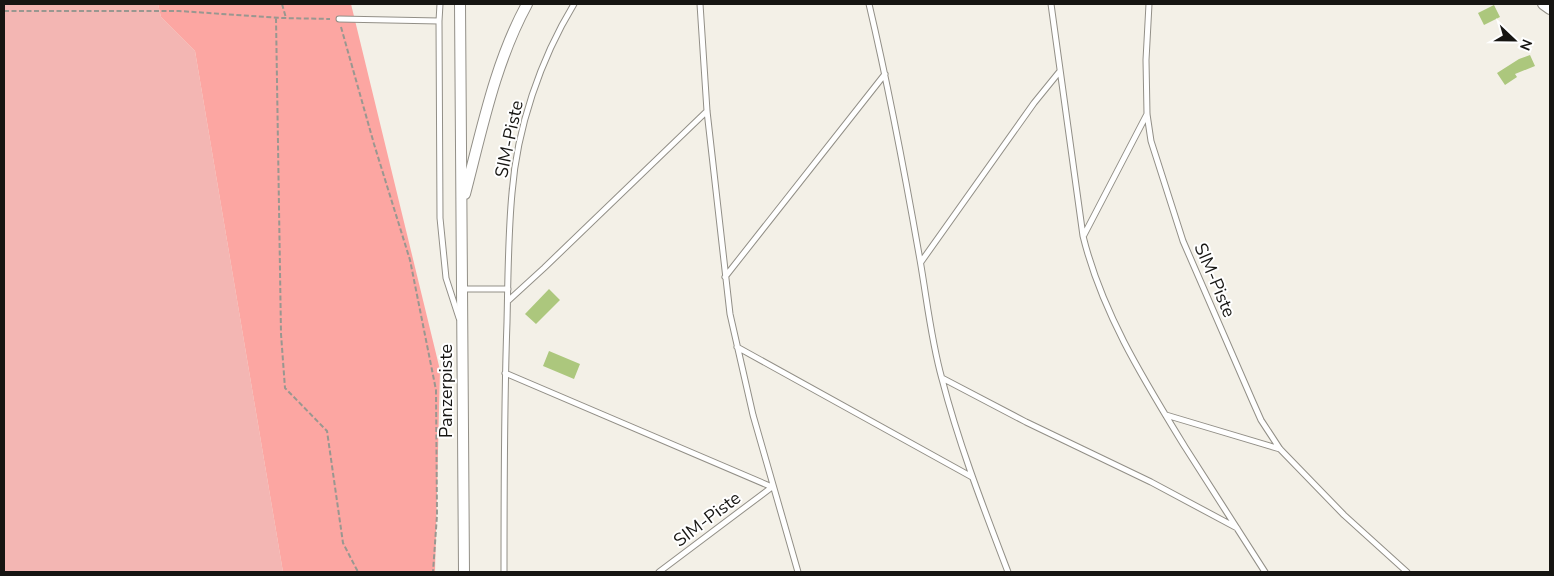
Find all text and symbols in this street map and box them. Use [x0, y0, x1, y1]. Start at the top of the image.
north arrow [1489, 15, 1539, 65]
text: N [1515, 36, 1536, 53]
street label: SIM-Piste [489, 98, 529, 180]
street label: SIM-Piste [1189, 239, 1241, 321]
street label: Panzerpiste [434, 344, 458, 438]
street label: SIM-Piste [668, 486, 746, 552]

